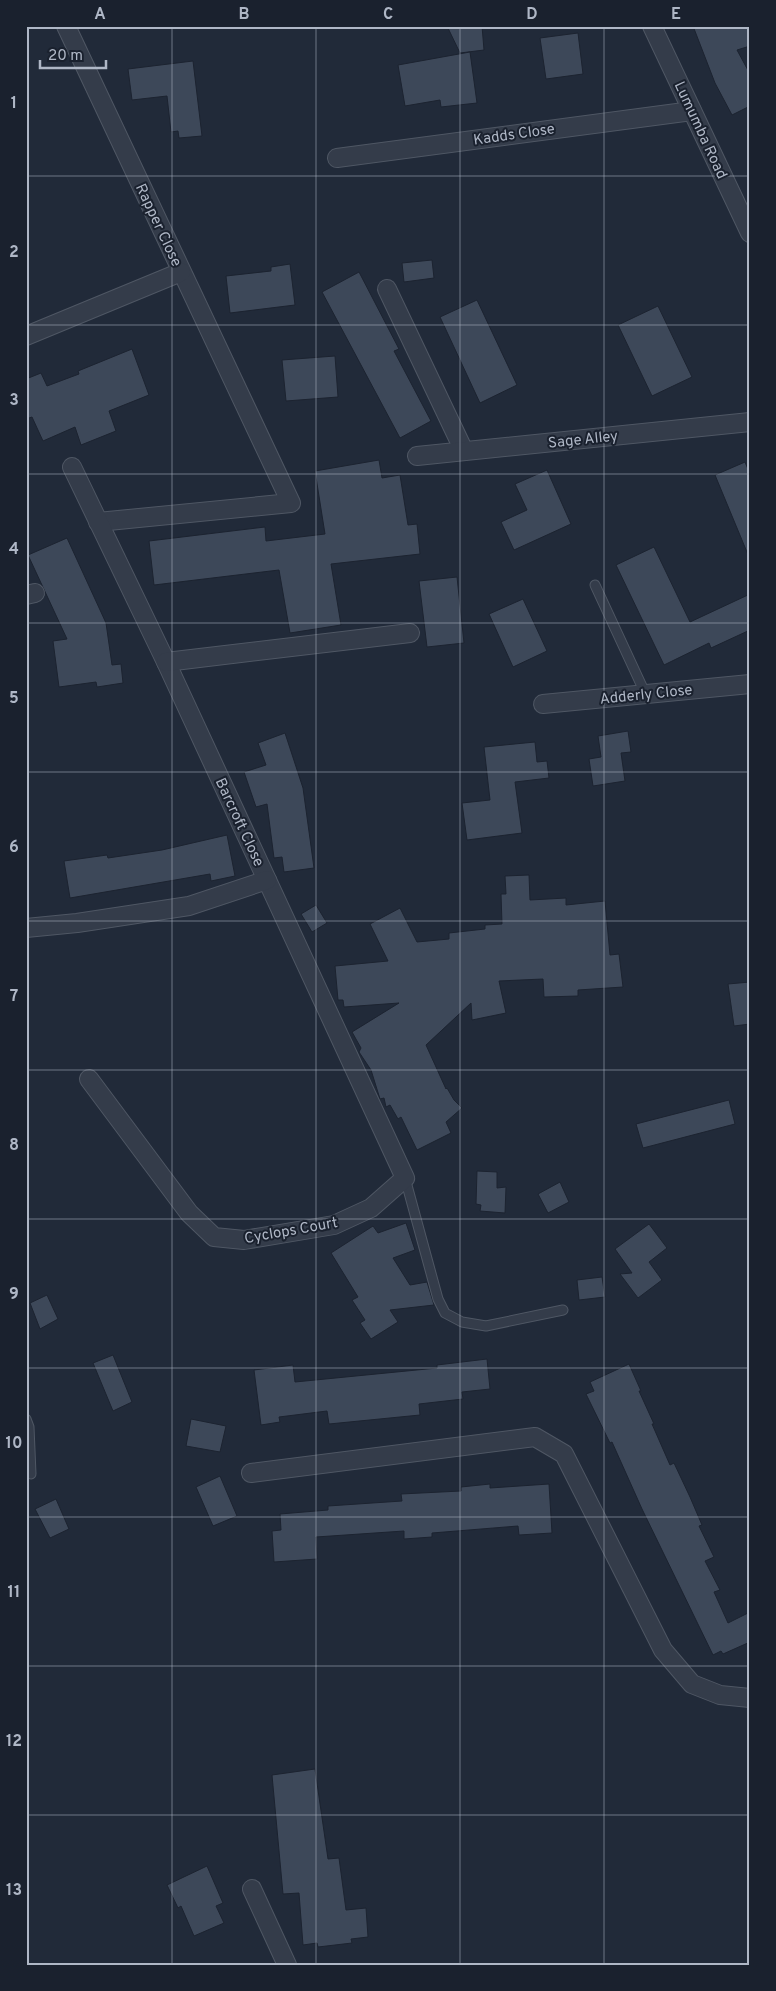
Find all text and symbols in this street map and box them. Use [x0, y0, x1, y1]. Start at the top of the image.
text: A [94, 5, 106, 25]
text: B [238, 5, 250, 25]
text: C [383, 5, 393, 25]
text: D [526, 5, 538, 25]
text: E [671, 5, 681, 25]
scale bar [40, 38, 106, 70]
text: 20 m [48, 47, 83, 66]
street label: Lumumba Road [669, 79, 731, 183]
text: 1 [11, 94, 17, 114]
street label: Kadds Close [472, 120, 556, 151]
street label: Rapper Close [130, 181, 185, 270]
text: 2 [9, 243, 19, 263]
text: 3 [9, 391, 19, 411]
street label: Sage Alley [547, 427, 619, 454]
text: 4 [9, 540, 19, 560]
street label: Adderly Close [599, 681, 693, 710]
text: 5 [9, 689, 19, 709]
street label: Barcroft Close [210, 775, 268, 870]
text: 6 [9, 838, 19, 858]
text: 7 [10, 987, 18, 1007]
text: 8 [9, 1136, 19, 1156]
street label: Cyclops Court [243, 1214, 339, 1249]
text: 9 [9, 1285, 19, 1305]
text: 10 [6, 1434, 22, 1454]
text: 11 [8, 1583, 20, 1603]
text: 12 [6, 1732, 22, 1752]
text: 13 [6, 1881, 22, 1901]

